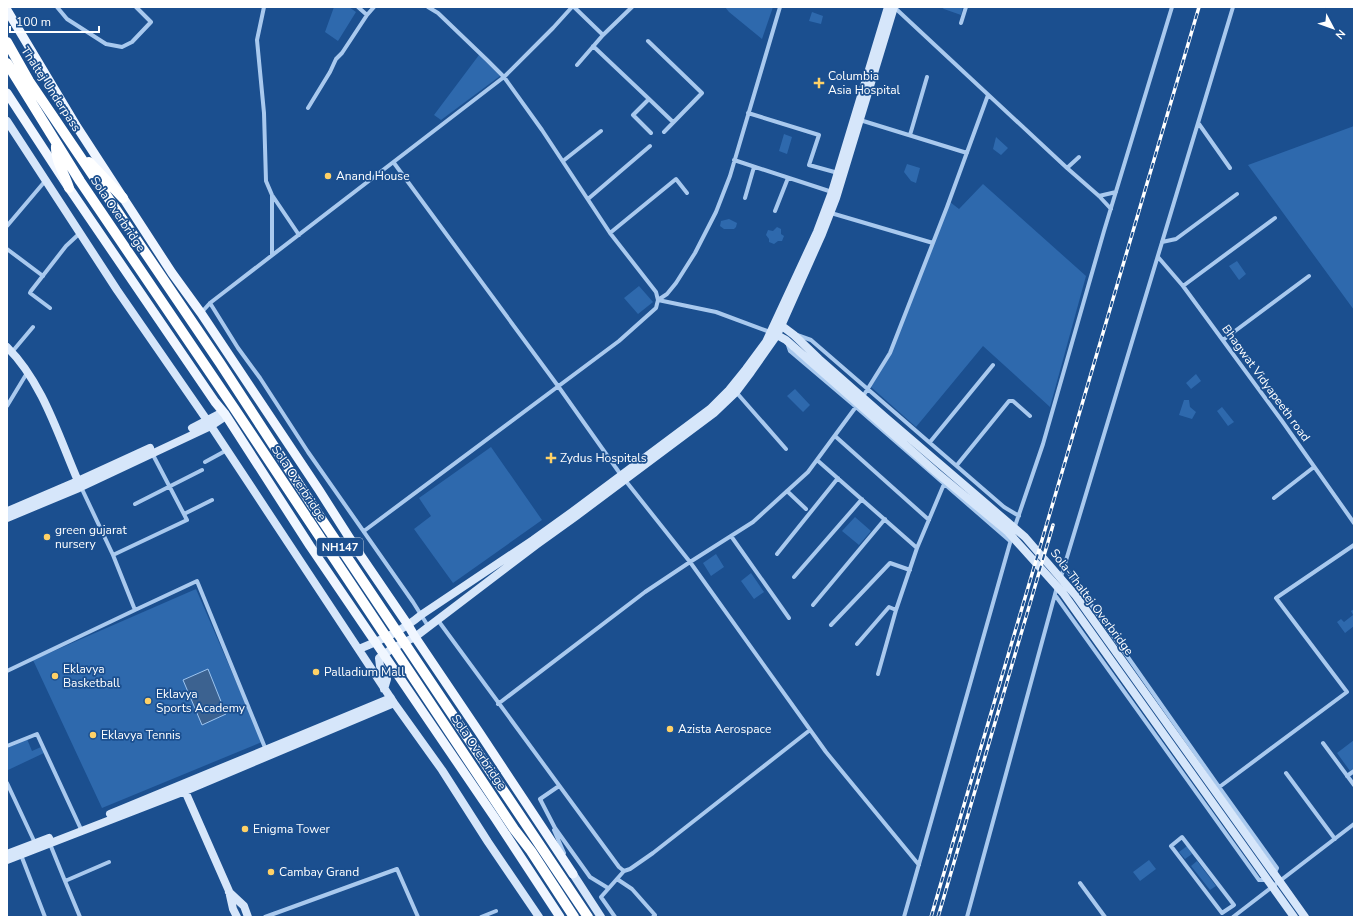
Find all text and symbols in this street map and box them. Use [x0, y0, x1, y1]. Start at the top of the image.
scale bar [10, 8, 99, 34]
north arrow [1313, 8, 1353, 48]
text: 100 m [16, 14, 51, 30]
text: N [1332, 26, 1349, 42]
street label: Thaltej Underpass [17, 43, 85, 135]
place label: Columbia Asia Hospital [828, 68, 901, 98]
marker: Columbia Asia Hospital [813, 77, 825, 89]
place label: Anand House [336, 168, 410, 184]
marker: Anand House [323, 171, 333, 181]
street label: Sola Overbridge [87, 173, 149, 255]
street label: Bhagwat Vidyapeeth road [1218, 321, 1314, 445]
street label: Sola Overbridge [268, 442, 330, 524]
place label: Zydus Hospitals [560, 450, 647, 466]
marker: Zydus Hospitals [545, 452, 557, 464]
place label: green gujarat nursery [55, 522, 127, 552]
marker: green gujarat nursery [42, 532, 52, 542]
road number: NH147 [317, 538, 363, 556]
street label: Sola-Thaltej Overbridge [1047, 546, 1137, 658]
place label: Eklavya Basketball [63, 661, 121, 691]
place label: Palladium Mall [324, 664, 405, 680]
marker: Palladium Mall [311, 667, 321, 677]
marker: Eklavya Basketball [50, 671, 60, 681]
place label: Eklavya Sports Academy [156, 686, 246, 716]
marker: Eklavya Sports Academy [143, 696, 153, 706]
street label: Sola Overbridge [448, 711, 510, 793]
place label: Azista Aerospace [678, 721, 771, 737]
marker: Azista Aerospace [665, 724, 675, 734]
place label: Eklavya Tennis [101, 727, 181, 743]
marker: Eklavya Tennis [88, 730, 98, 740]
place label: Enigma Tower [253, 821, 331, 837]
marker: Enigma Tower [240, 824, 250, 834]
place label: Cambay Grand [279, 864, 359, 880]
marker: Cambay Grand [266, 867, 276, 877]

